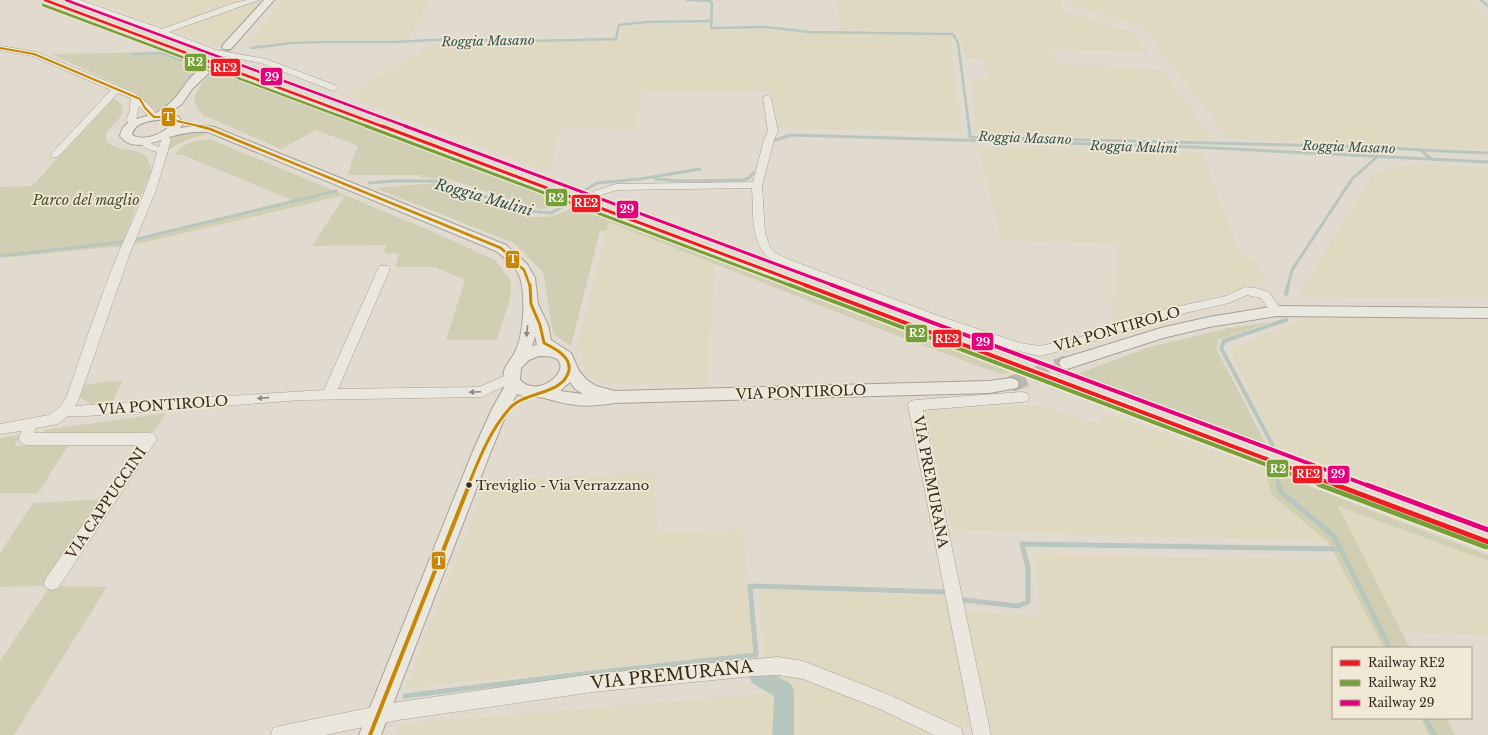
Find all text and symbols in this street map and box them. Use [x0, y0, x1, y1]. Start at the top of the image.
water label: Roggia Masano [440, 32, 535, 50]
line badge: R2 [184, 53, 207, 72]
text: R2 [187, 55, 203, 69]
line badge: RE2 [210, 58, 241, 77]
text: RE2 [213, 61, 237, 75]
line badge: 29 [260, 67, 283, 86]
text: 29 [265, 70, 279, 84]
line badge: T [161, 107, 176, 127]
text: T [163, 110, 173, 124]
water label: Roggia Masano [977, 128, 1072, 148]
water label: Roggia Mulini [1089, 137, 1179, 157]
water label: Roggia Masano [1301, 137, 1396, 157]
water label: Roggia Mulini [432, 174, 536, 220]
line badge: R2 [545, 188, 568, 207]
park label: Parco del maglio [31, 191, 140, 209]
text: R2 [548, 191, 564, 205]
line badge: RE2 [571, 194, 601, 213]
text: RE2 [574, 196, 598, 210]
line badge: 29 [616, 200, 639, 219]
text: 29 [620, 202, 634, 216]
line badge: T [505, 250, 520, 269]
text: T [508, 252, 518, 266]
street label: VIA PONTIROLO [1051, 302, 1182, 356]
line badge: R2 [905, 324, 928, 343]
one-way arrow [524, 325, 530, 337]
text: R2 [909, 326, 925, 340]
line badge: RE2 [932, 329, 962, 348]
text: RE2 [935, 332, 959, 346]
line badge: 29 [971, 332, 994, 351]
text: 29 [976, 335, 990, 349]
street label: VIA PONTIROLO [734, 381, 867, 403]
one-way arrow [469, 388, 481, 395]
street label: VIA PONTIROLO [96, 391, 229, 419]
one-way arrow [257, 394, 269, 401]
street label: VIA PREMURANA [909, 413, 953, 550]
street label: VIA CAPPUCCINI [61, 444, 150, 563]
line badge: R2 [1266, 459, 1289, 478]
text: R2 [1270, 462, 1286, 476]
line badge: RE2 [1292, 465, 1323, 484]
line badge: 29 [1327, 465, 1350, 484]
text: RE2 [1296, 467, 1320, 481]
text: 29 [1331, 467, 1345, 481]
place label: Treviglio - Via Verrazzano [476, 477, 649, 494]
marker: Treviglio - Via Verrazzano [464, 480, 474, 490]
line badge: T [431, 551, 446, 570]
text: T [434, 554, 444, 568]
legend [1332, 647, 1472, 719]
text: Railway RE2 [1368, 655, 1445, 670]
street label: VIA PREMURANA [589, 656, 755, 694]
text: Railway R2 [1368, 675, 1436, 690]
text: Railway 29 [1368, 695, 1434, 710]

